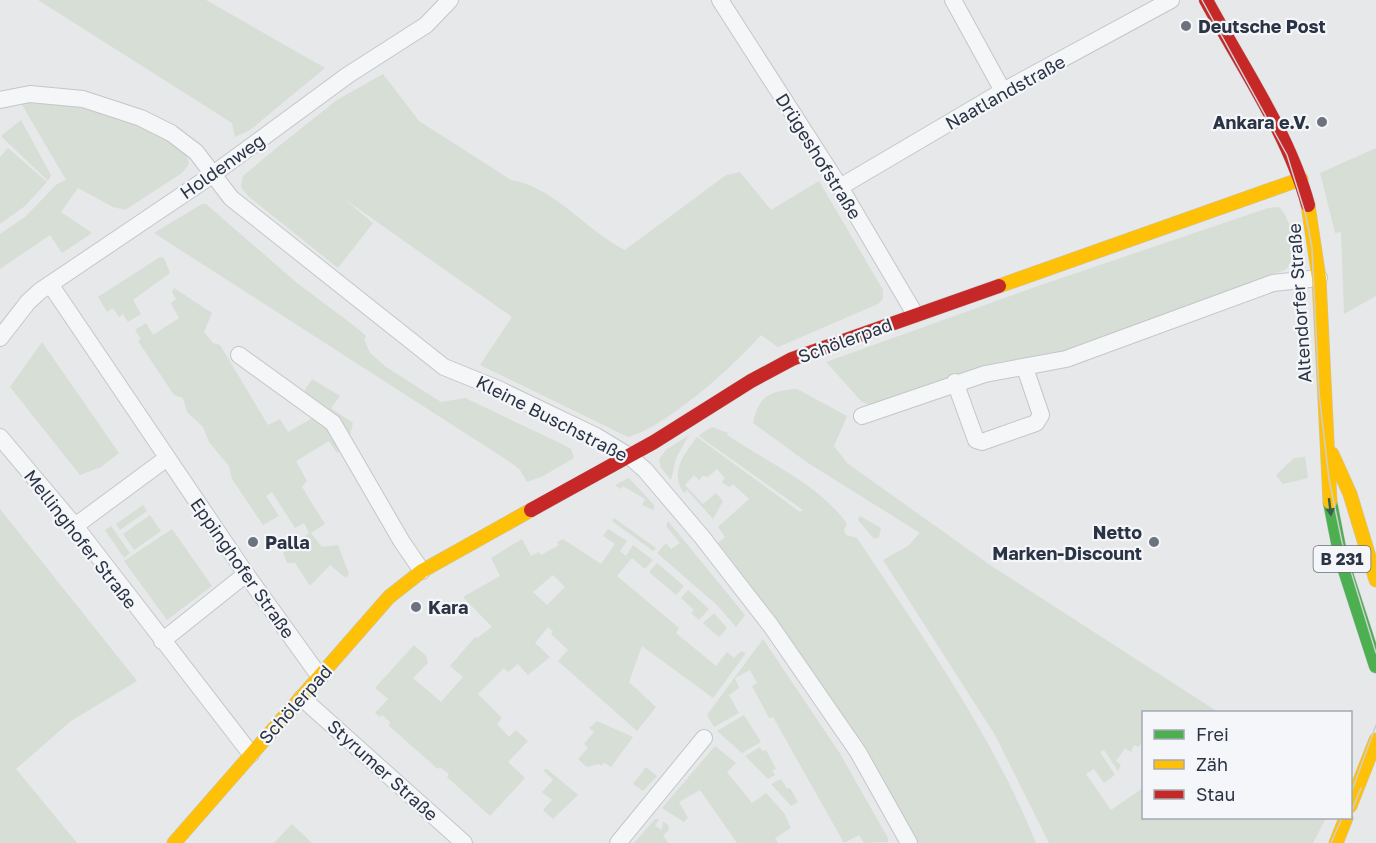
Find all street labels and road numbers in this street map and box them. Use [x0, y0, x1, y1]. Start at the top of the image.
street label: Naatlandstraße [941, 50, 1069, 134]
street label: Drügeshofstraße [771, 89, 867, 223]
street label: Holdenweg [175, 129, 269, 203]
street label: Altendorfer Straße [1282, 223, 1316, 383]
street label: Schölerpad [795, 313, 895, 367]
street label: Kleine Buschstraße [473, 370, 631, 466]
street label: Mellinghofer Straße [20, 465, 142, 613]
street label: Eppinghofer Straße [186, 494, 300, 642]
road number: B 231 [1314, 546, 1370, 572]
street label: Schölerpad [254, 660, 336, 748]
street label: Styrumer Straße [323, 715, 443, 825]

